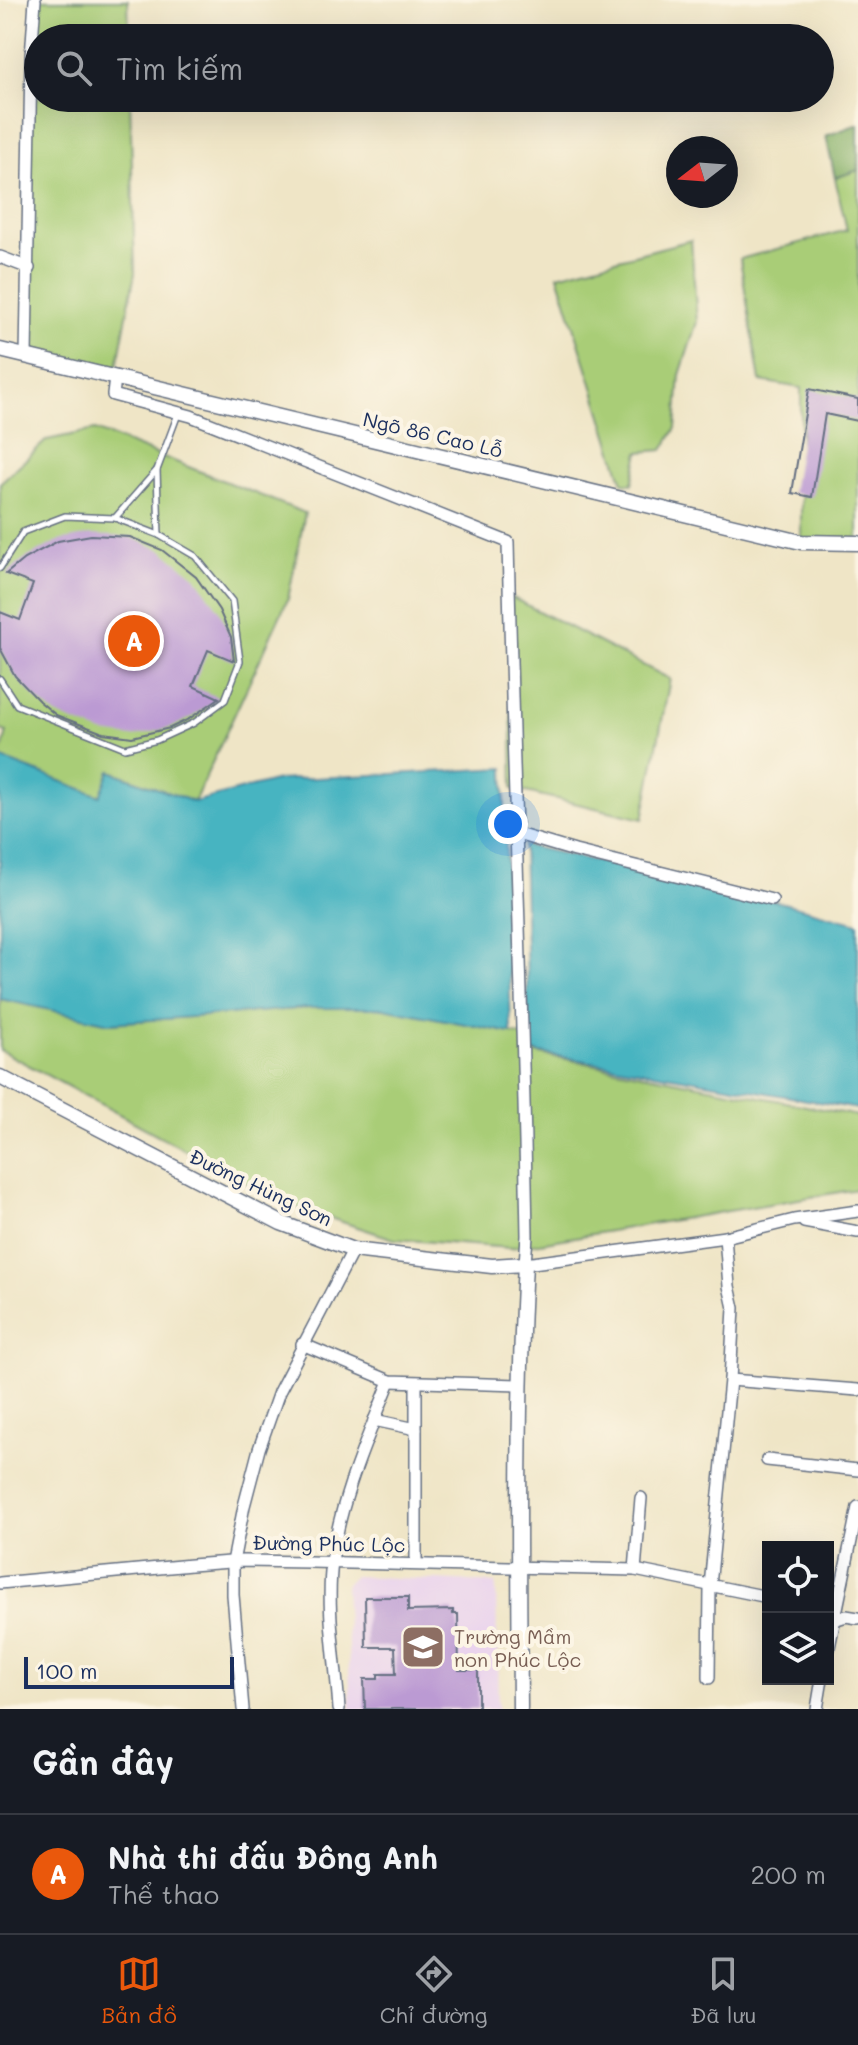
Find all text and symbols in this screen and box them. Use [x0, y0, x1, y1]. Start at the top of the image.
search box [24, 24, 834, 112]
icon: search [52, 46, 96, 90]
text: Tìm kiếm [116, 48, 243, 88]
north arrow [666, 136, 738, 208]
street label: Ngõ 86 Cao Lỗ [361, 405, 506, 463]
pin: A [108, 611, 160, 671]
your location [488, 804, 528, 844]
street label: Đường Hùng Sơn [185, 1143, 337, 1231]
street label: Đường Phúc Lộc [252, 1529, 406, 1557]
map controls [762, 1541, 834, 1685]
button: locate [762, 1541, 834, 1613]
button: layers [762, 1613, 834, 1685]
school or university icon: Trường Mầm non Phúc Lộc [399, 1623, 447, 1671]
place label: Trường Mầm non Phúc Lộc [454, 1623, 581, 1672]
scale bar [24, 1653, 234, 1689]
text: 100 m [36, 1656, 98, 1685]
text: Gần đây [32, 1739, 174, 1784]
text: Nhà thi đấu Đông Anh [108, 1837, 438, 1877]
text: A [49, 1857, 67, 1891]
text: 200 m [750, 1857, 826, 1891]
text: Thể thao [108, 1877, 219, 1911]
tab: Bản đồ [101, 1952, 177, 2029]
tab: Chỉ đường [380, 1952, 488, 2029]
tab: Đã lưu [690, 1952, 757, 2029]

